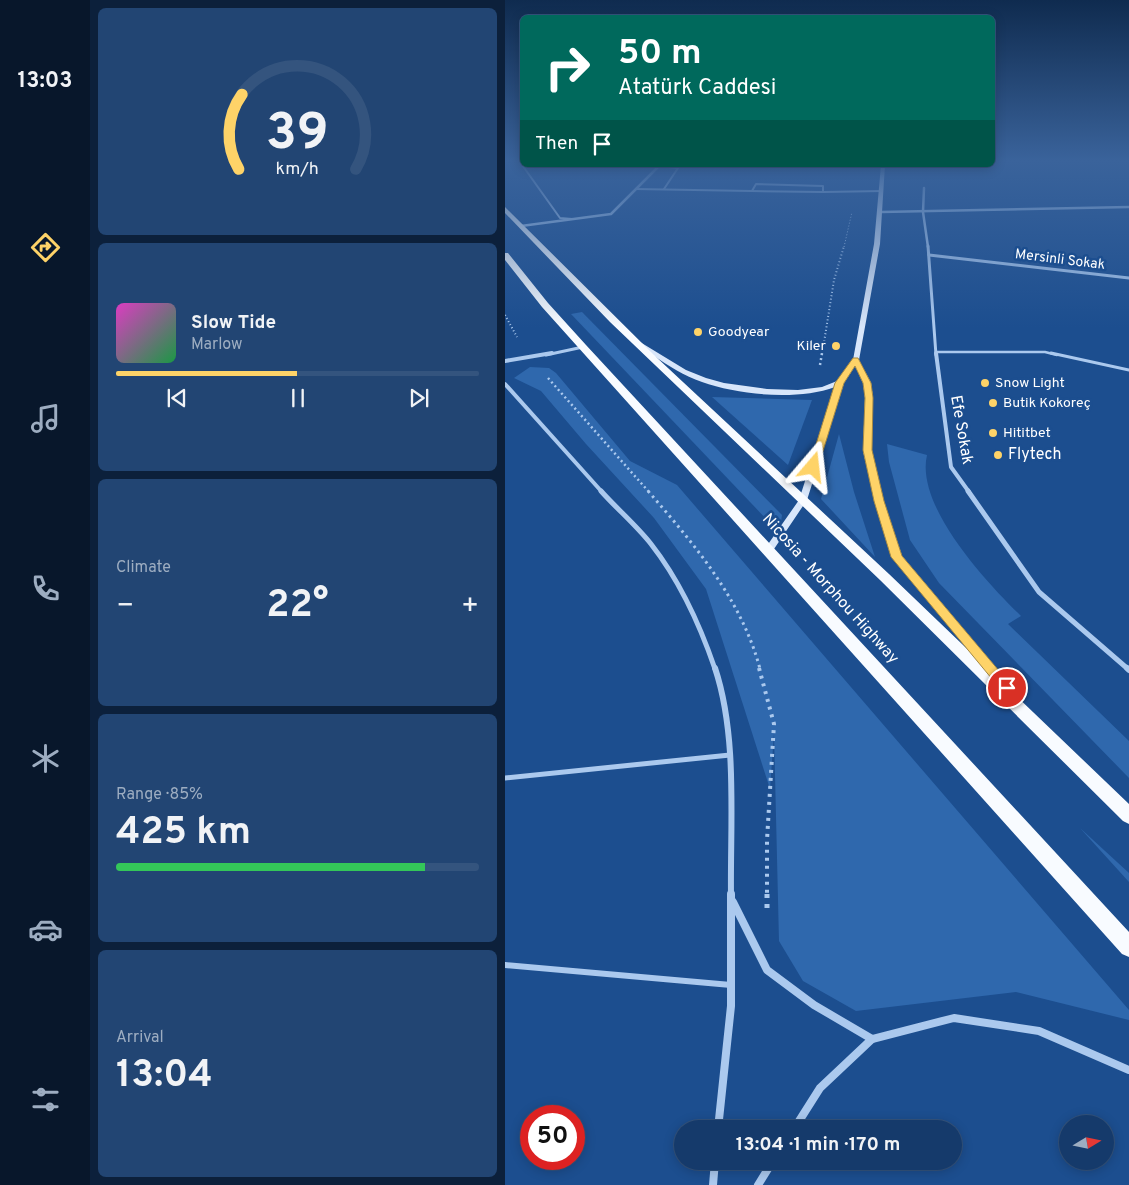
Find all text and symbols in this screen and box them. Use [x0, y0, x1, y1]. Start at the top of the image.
text: 50 m [618, 32, 702, 76]
icon: right [535, 35, 600, 100]
text: 13:03 [18, 68, 73, 95]
text: Atatürk Caddesi [618, 75, 776, 102]
text: 39 [266, 102, 329, 168]
icon: arrive [588, 130, 616, 158]
text: Then [535, 132, 578, 156]
text: km/h [276, 158, 319, 181]
icon: directions [28, 230, 63, 265]
street label: Mersinli Sokak [1014, 246, 1106, 274]
text: Slow Tide [191, 311, 276, 335]
place label: Goodyear [708, 324, 770, 341]
marker: Goodyear [692, 326, 704, 338]
text: Marlow [191, 335, 243, 355]
place label: Kiler [796, 338, 827, 355]
marker: Kiler [830, 340, 842, 352]
place label: Snow Light [995, 375, 1065, 392]
marker: Snow Light [979, 377, 991, 389]
icon: previous [163, 384, 191, 412]
icon: pause [284, 384, 312, 412]
icon: next [405, 384, 433, 412]
street label: Efe Sokak [945, 394, 977, 466]
place label: Butik Kokoreç [1003, 395, 1091, 412]
marker: Butik Kokoreç [987, 397, 999, 409]
icon: music [28, 401, 63, 436]
place label: Hititbet [1003, 425, 1051, 442]
marker: Hititbet [987, 427, 999, 439]
position arrow [786, 440, 838, 492]
place label: Flytech [1008, 445, 1062, 465]
marker: Flytech [992, 449, 1004, 461]
street label: Nicosia - Morphou Highway [757, 510, 903, 668]
text: Climate [116, 558, 171, 578]
icon: phone [28, 571, 63, 606]
text: 22° [266, 582, 329, 631]
text: − [116, 589, 134, 625]
text: + [461, 589, 479, 625]
pin [986, 667, 1028, 709]
icon: arrive [993, 674, 1021, 702]
icon: climate [28, 741, 63, 776]
text: Range · 85% [116, 785, 203, 805]
text: 425 km [116, 809, 251, 858]
icon: car [28, 912, 63, 947]
text: Arrival [116, 1028, 164, 1048]
text: 13:04 [116, 1052, 213, 1101]
icon: filters [28, 1082, 63, 1117]
speed limit sign: 50 [520, 1105, 585, 1170]
north arrow [1059, 1115, 1114, 1170]
map controls [1059, 1115, 1114, 1170]
text: 13:04 · 1 min · 170 m [736, 1133, 900, 1157]

